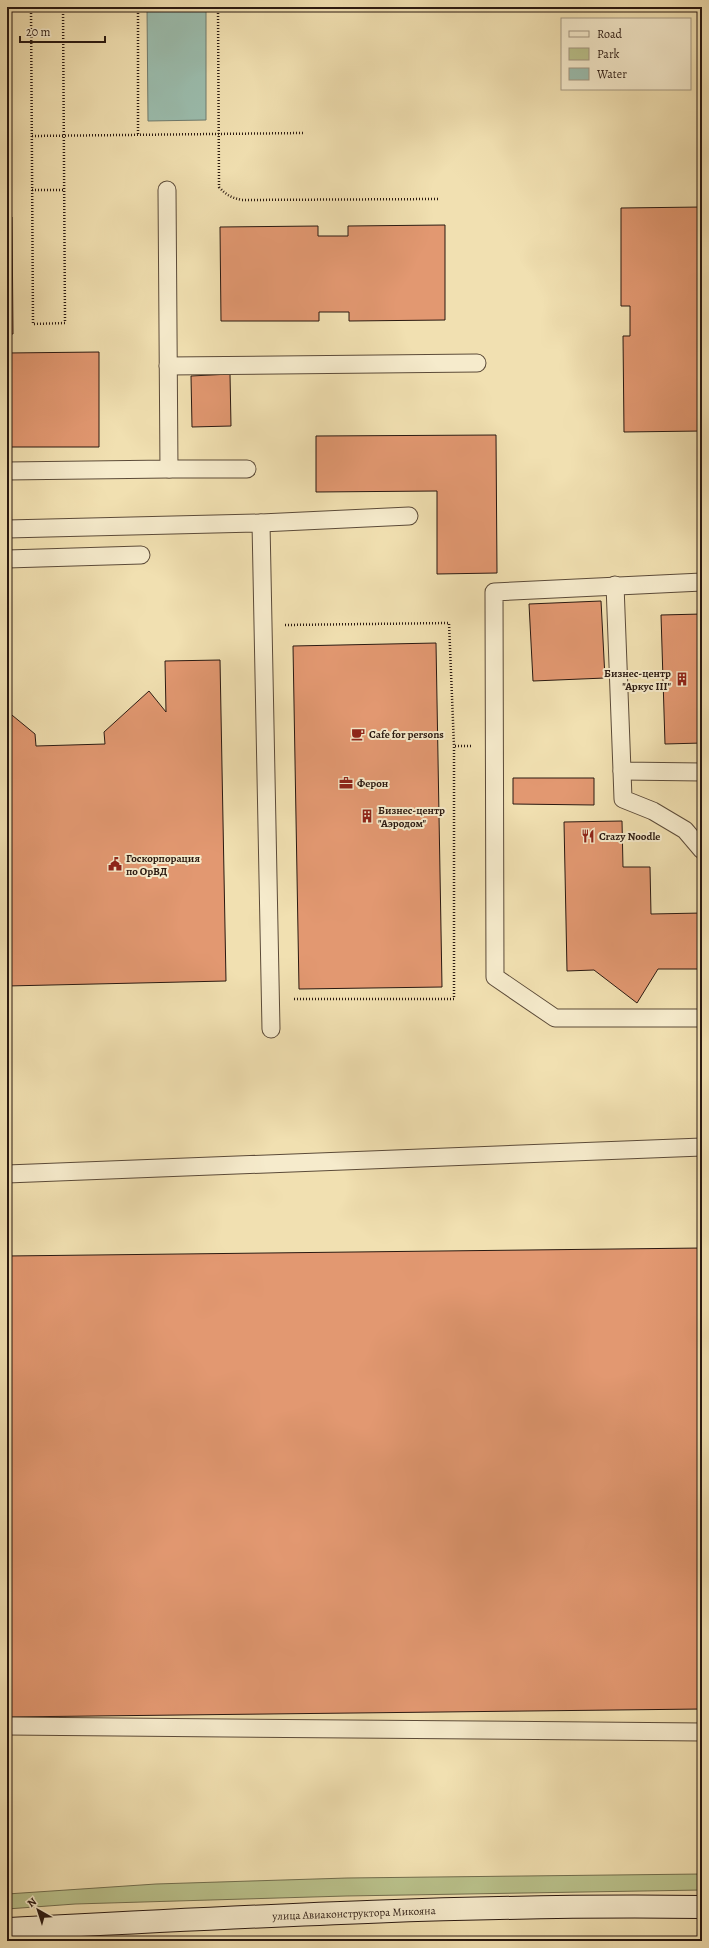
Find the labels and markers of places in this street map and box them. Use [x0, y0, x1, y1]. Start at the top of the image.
place label: Бизнес-центр "Аркус III" [604, 666, 671, 694]
building icon: Бизнес-центр "Аркус III" [674, 671, 690, 687]
cafe icon: Cafe for persons [350, 726, 366, 742]
place label: Cafe for persons [369, 727, 444, 742]
office icon: Ферон [338, 775, 354, 791]
place label: Ферон [357, 776, 389, 791]
place label: Бизнес-центр "Аэродом" [378, 803, 445, 831]
building icon: Бизнес-центр "Аэродом" [359, 808, 375, 824]
restaurant icon: Crazy Noodle [580, 828, 596, 844]
place label: Crazy Noodle [599, 829, 660, 844]
place label: Госкорпорация по ОрВД [126, 851, 200, 879]
public building icon: Госкорпорация по ОрВД [107, 856, 123, 872]

